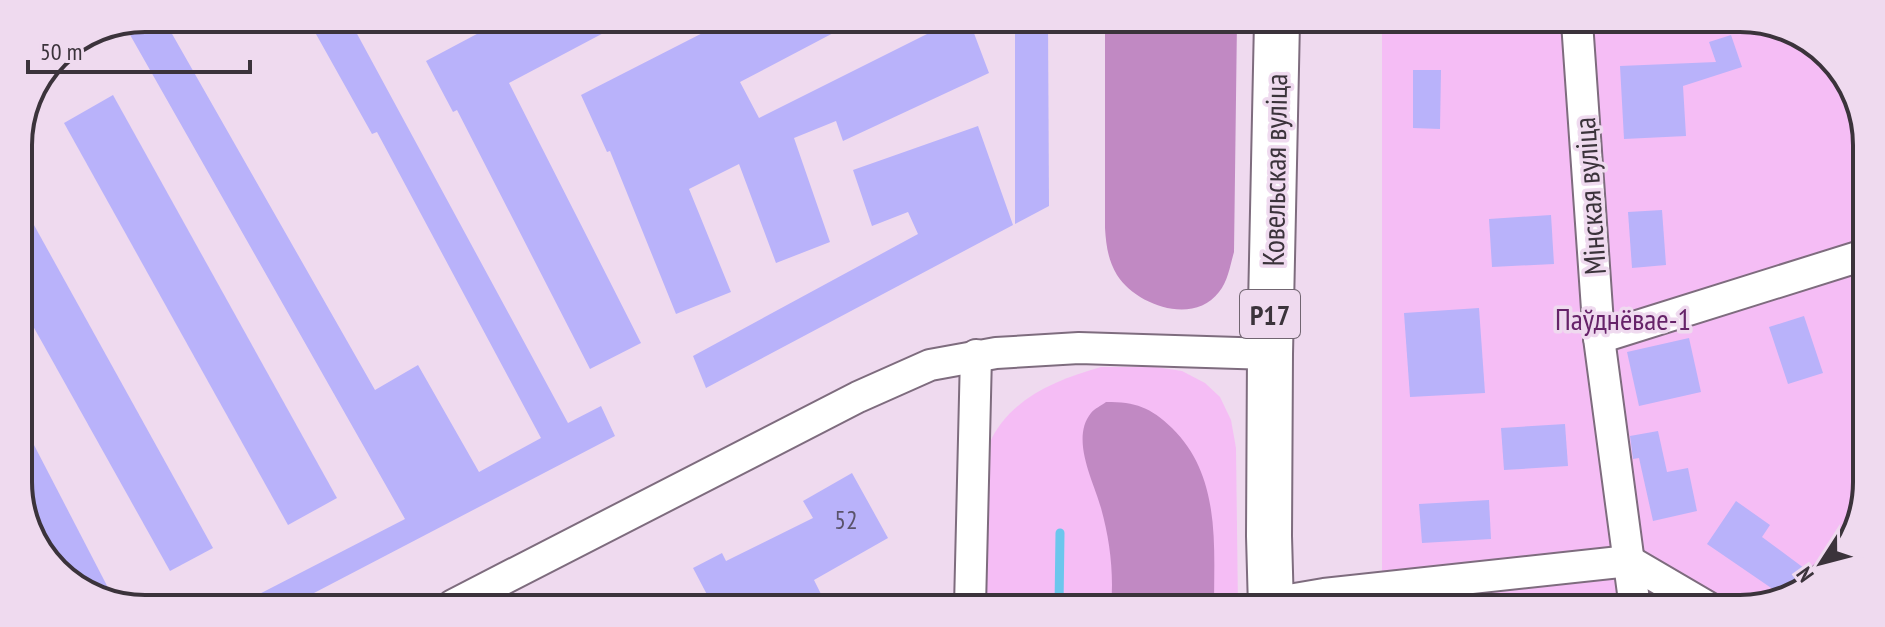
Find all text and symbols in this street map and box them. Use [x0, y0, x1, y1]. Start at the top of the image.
scale bar [28, 24, 250, 74]
text: 50 m [40, 36, 82, 67]
street label: Ковельская вуліца [1253, 73, 1295, 267]
street label: Мінская вуліца [1564, 116, 1614, 276]
road number: Р17 [1240, 290, 1300, 338]
park label: Паўднёвае-1 [1555, 299, 1691, 338]
house number: 52 [834, 503, 858, 536]
north arrow [1781, 523, 1861, 603]
text: N [1790, 562, 1820, 588]

